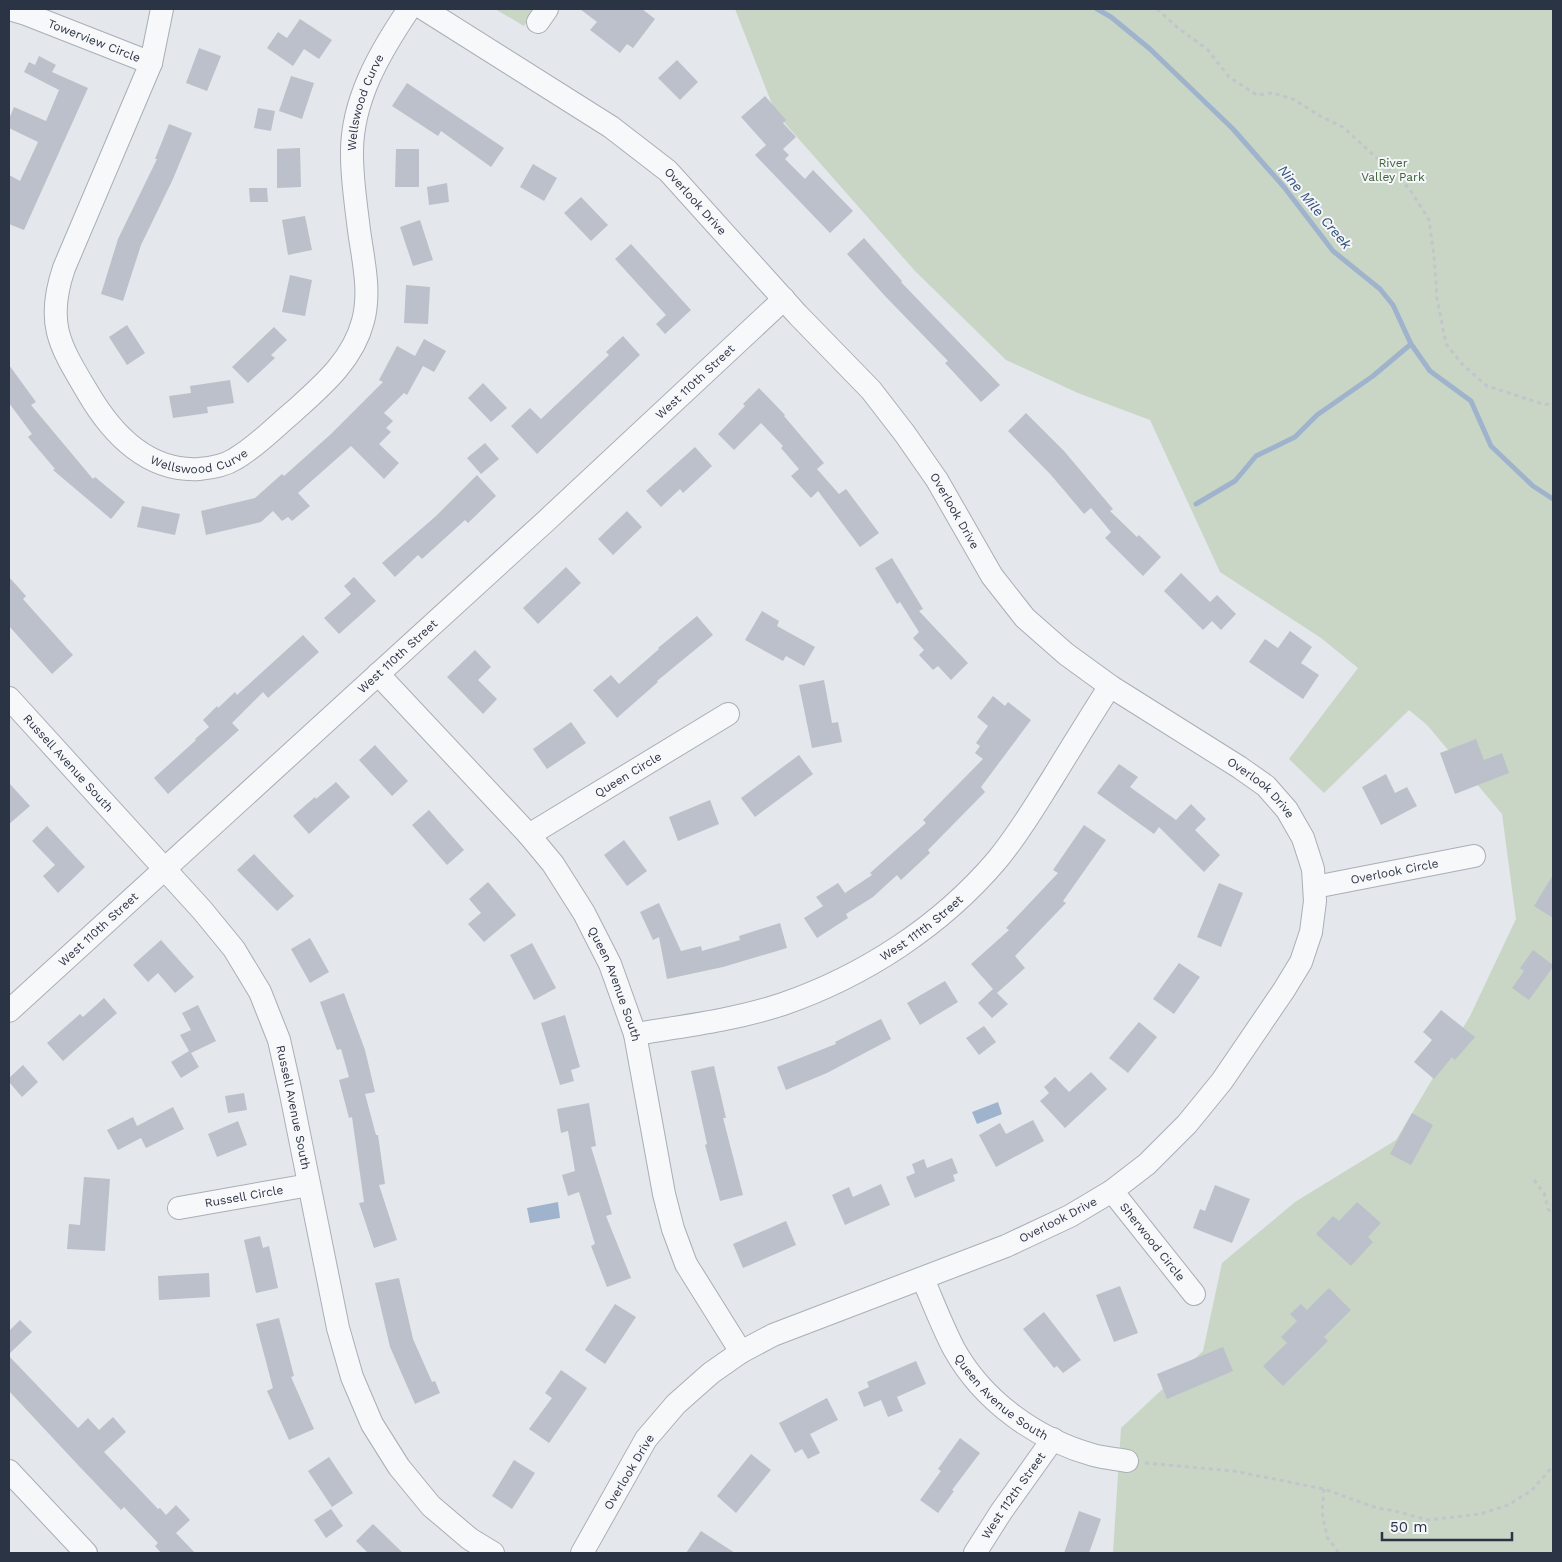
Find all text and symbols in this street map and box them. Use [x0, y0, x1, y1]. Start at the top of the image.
street label: Towerview Circle [46, 16, 143, 65]
street label: Wellswood Curve [345, 52, 387, 151]
park label: River Valley Park [1361, 156, 1425, 184]
water label: Nine Mile Creek [1275, 162, 1355, 253]
street label: Overlook Drive [661, 165, 729, 238]
street label: West 110th Street [653, 342, 738, 422]
street label: Wellswood Curve [148, 446, 250, 476]
street label: Overlook Drive [927, 470, 982, 552]
street label: West 110th Street [355, 617, 440, 696]
street label: Russell Avenue South [20, 711, 116, 815]
street label: Queen Circle [592, 749, 664, 800]
street label: Overlook Drive [1225, 754, 1297, 821]
street label: Overlook Circle [1349, 856, 1440, 887]
street label: West 110th Street [56, 890, 141, 969]
street label: West 111th Street [878, 892, 966, 964]
street label: Queen Avenue South [585, 924, 643, 1043]
street label: Russell Avenue South [273, 1044, 313, 1171]
street label: Russell Circle [204, 1183, 284, 1210]
street label: Overlook Drive [1017, 1194, 1099, 1246]
street label: Sherwood Circle [1117, 1200, 1188, 1284]
street label: Queen Avenue South [952, 1351, 1050, 1443]
street label: Overlook Drive [601, 1432, 657, 1512]
street label: West 112th Street [979, 1450, 1048, 1542]
scale bar [1382, 1510, 1512, 1542]
text: 50 m [1390, 1518, 1427, 1536]

